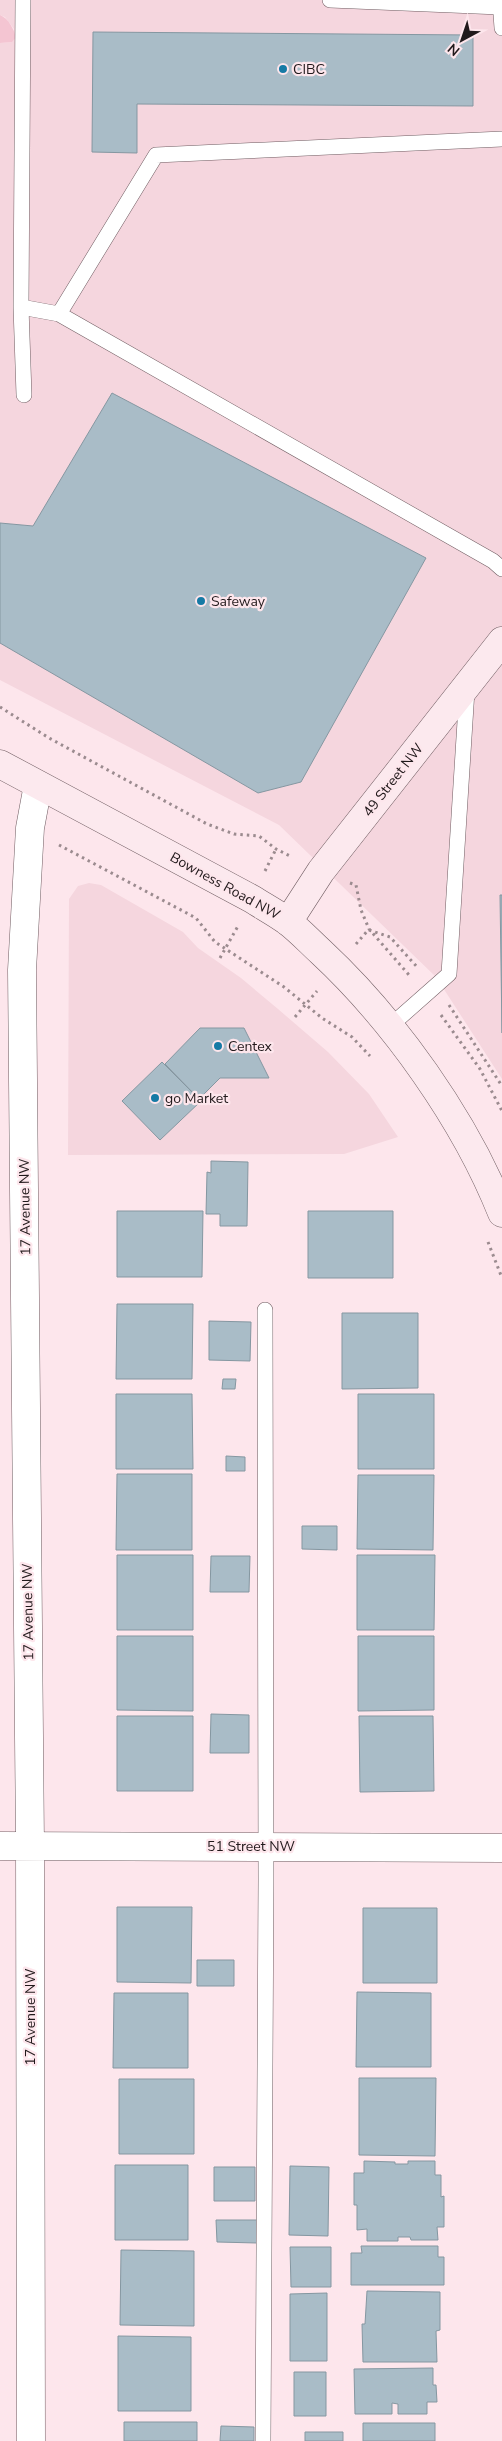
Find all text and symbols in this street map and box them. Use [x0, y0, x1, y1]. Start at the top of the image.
north arrow [437, 15, 487, 65]
text: N [444, 39, 464, 60]
place label: CIBC [293, 60, 325, 79]
marker: CIBC [277, 63, 289, 75]
place label: Safeway [211, 592, 266, 611]
marker: Safeway [195, 595, 207, 607]
street label: 49 Street NW [358, 739, 428, 821]
street label: Bowness Road NW [166, 848, 284, 924]
place label: Centex [228, 1037, 273, 1056]
marker: Centex [212, 1040, 224, 1052]
place label: go Market [165, 1089, 228, 1108]
marker: go Market [149, 1092, 161, 1104]
street label: 17 Avenue NW [15, 1158, 35, 1256]
street label: 17 Avenue NW [18, 1563, 38, 1661]
street label: 51 Street NW [207, 1837, 296, 1856]
street label: 17 Avenue NW [21, 1968, 40, 2066]

